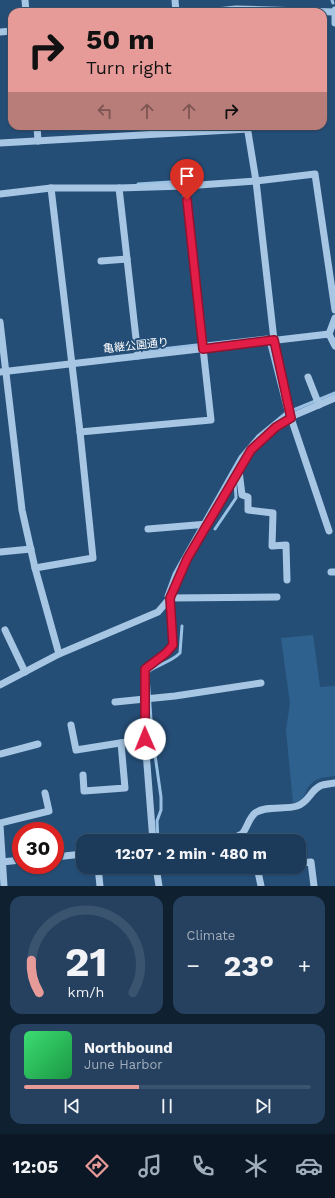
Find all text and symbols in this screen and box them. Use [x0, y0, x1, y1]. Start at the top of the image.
text: 50 m [86, 23, 155, 56]
icon: right [20, 24, 72, 76]
text: Turn right [86, 57, 172, 78]
icon: left [94, 100, 116, 122]
icon: ahead [136, 100, 158, 122]
icon: ahead [178, 100, 200, 122]
icon: right [220, 100, 242, 122]
pin [170, 159, 204, 200]
icon: arrive [176, 165, 198, 187]
street label: 亀継公園通り [103, 336, 170, 355]
position arrow [124, 718, 166, 760]
speed limit sign: 30 [12, 822, 64, 874]
text: 12:07 · 2 min · 480 m [115, 845, 267, 863]
text: Climate [187, 928, 235, 943]
text: 21 [65, 937, 108, 986]
text: 23° [223, 948, 274, 983]
text: − [187, 953, 200, 978]
text: + [298, 953, 311, 978]
text: km/h [68, 984, 105, 1000]
text: Northbound [84, 1039, 173, 1057]
text: June Harbor [84, 1057, 163, 1072]
icon: previous [61, 1095, 83, 1117]
icon: pause [156, 1095, 178, 1117]
icon: next [252, 1095, 274, 1117]
icon: directions [83, 1152, 111, 1180]
icon: music [136, 1152, 164, 1180]
icon: phone [189, 1152, 217, 1180]
icon: climate [242, 1152, 270, 1180]
icon: car [295, 1152, 323, 1180]
text: 12:05 [12, 1156, 58, 1177]

